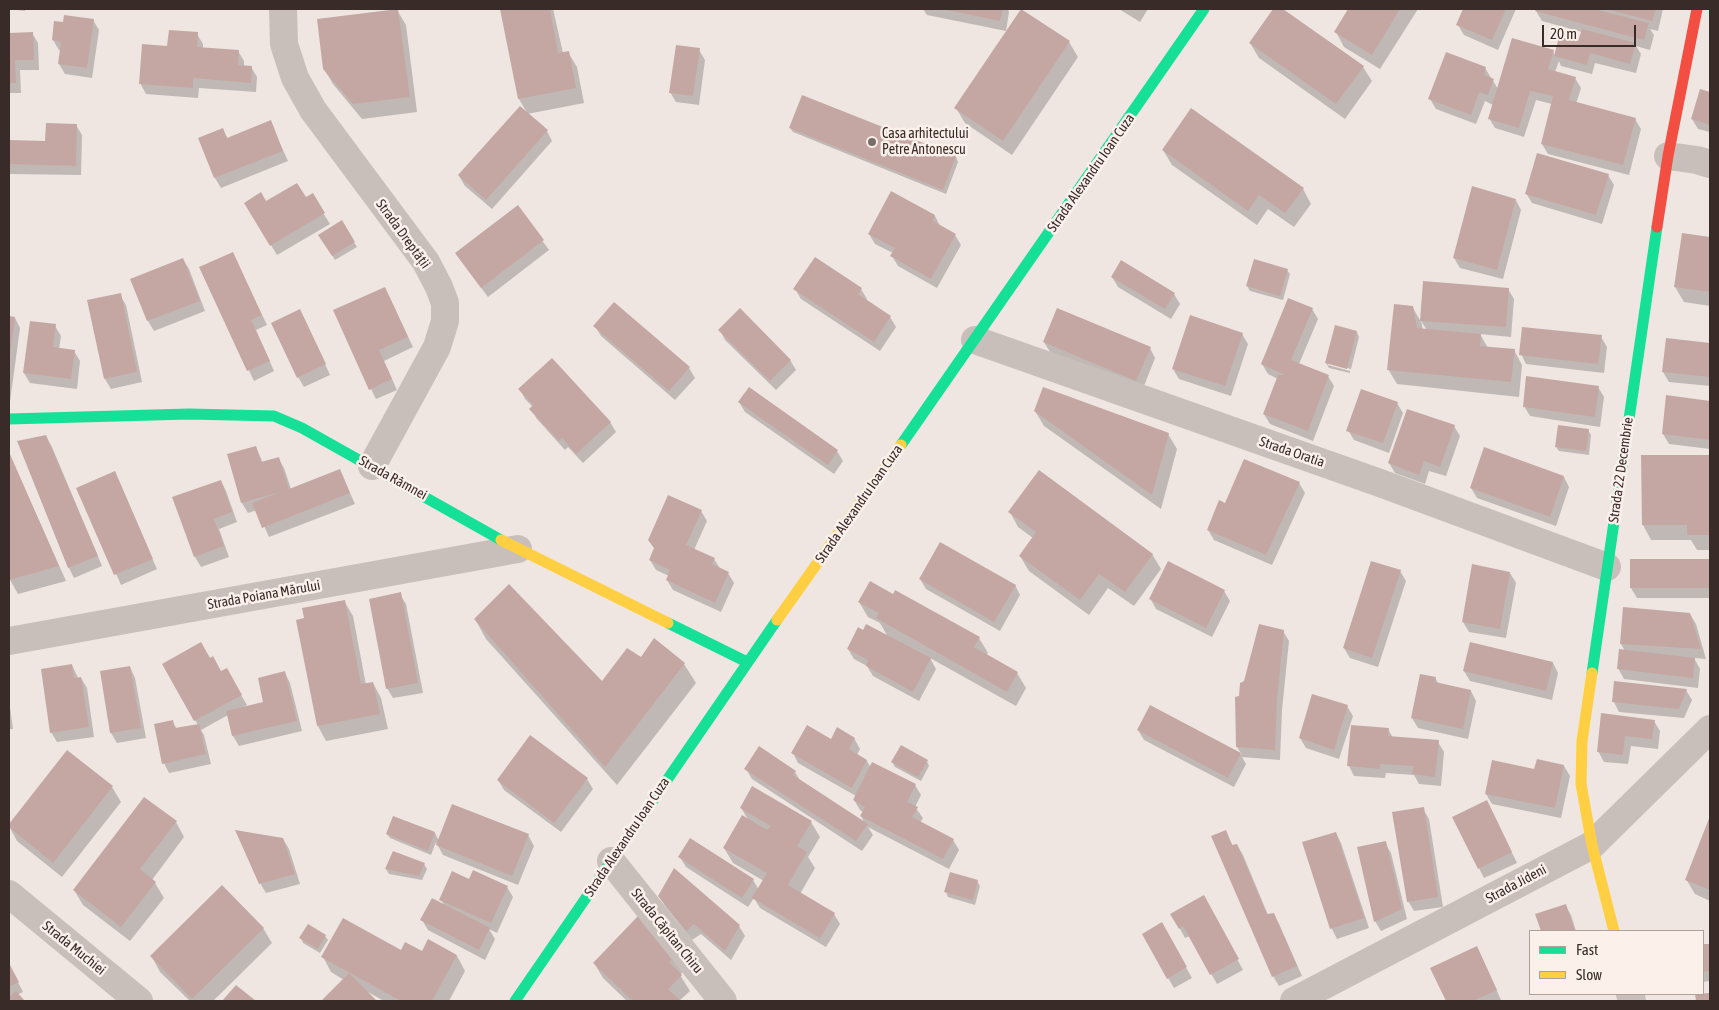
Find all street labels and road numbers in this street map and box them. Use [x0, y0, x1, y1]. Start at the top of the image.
street label: Strada Alexandru Ioan Cuza [1044, 111, 1138, 235]
street label: Strada Dreptății [372, 196, 434, 272]
street label: Strada 22 Decembrie [1605, 416, 1637, 524]
street label: Strada Oratia [1257, 433, 1327, 471]
street label: Strada Alexandru Ioan Cuza [812, 442, 906, 566]
street label: Strada Râmnei [356, 452, 430, 504]
street label: Strada Poiana Mărului [206, 577, 322, 613]
street label: Strada Alexandru Ioan Cuza [581, 774, 673, 900]
street label: Strada Jideni [1483, 861, 1549, 907]
street label: Strada Căpitan Chiru [628, 885, 706, 977]
street label: Strada Muchiei [39, 917, 109, 979]

